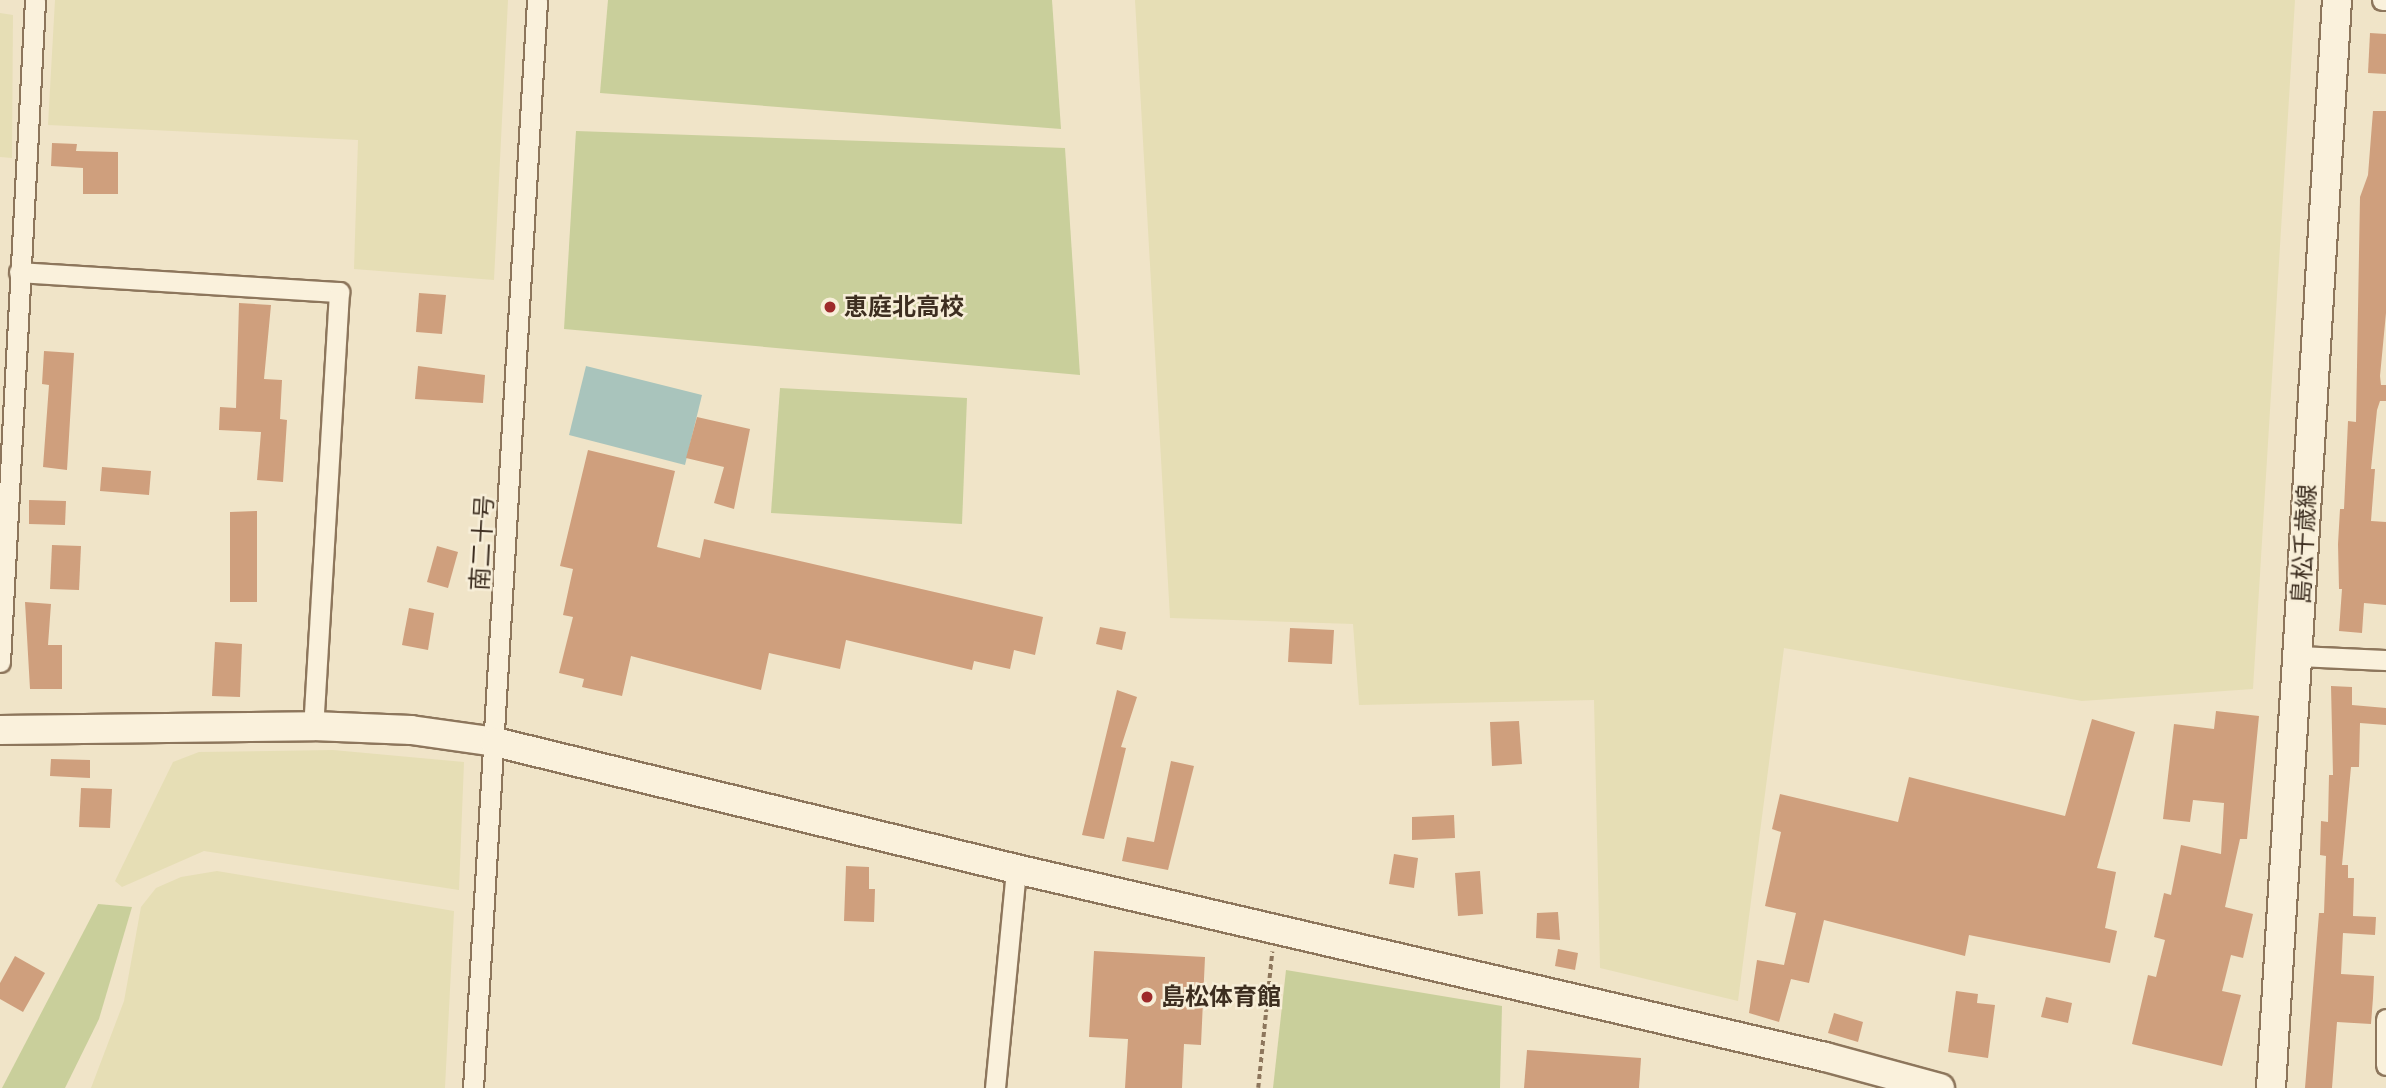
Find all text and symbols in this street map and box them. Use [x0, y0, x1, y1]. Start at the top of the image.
place label: 恵庭北高校 [844, 293, 964, 321]
marker: 恵庭北高校 [822, 299, 838, 315]
street label: 島松千歳線 [2286, 483, 2322, 605]
street label: 南二十号 [465, 494, 499, 592]
place label: 島松体育館 [1161, 983, 1281, 1011]
marker: 島松体育館 [1139, 989, 1155, 1005]

